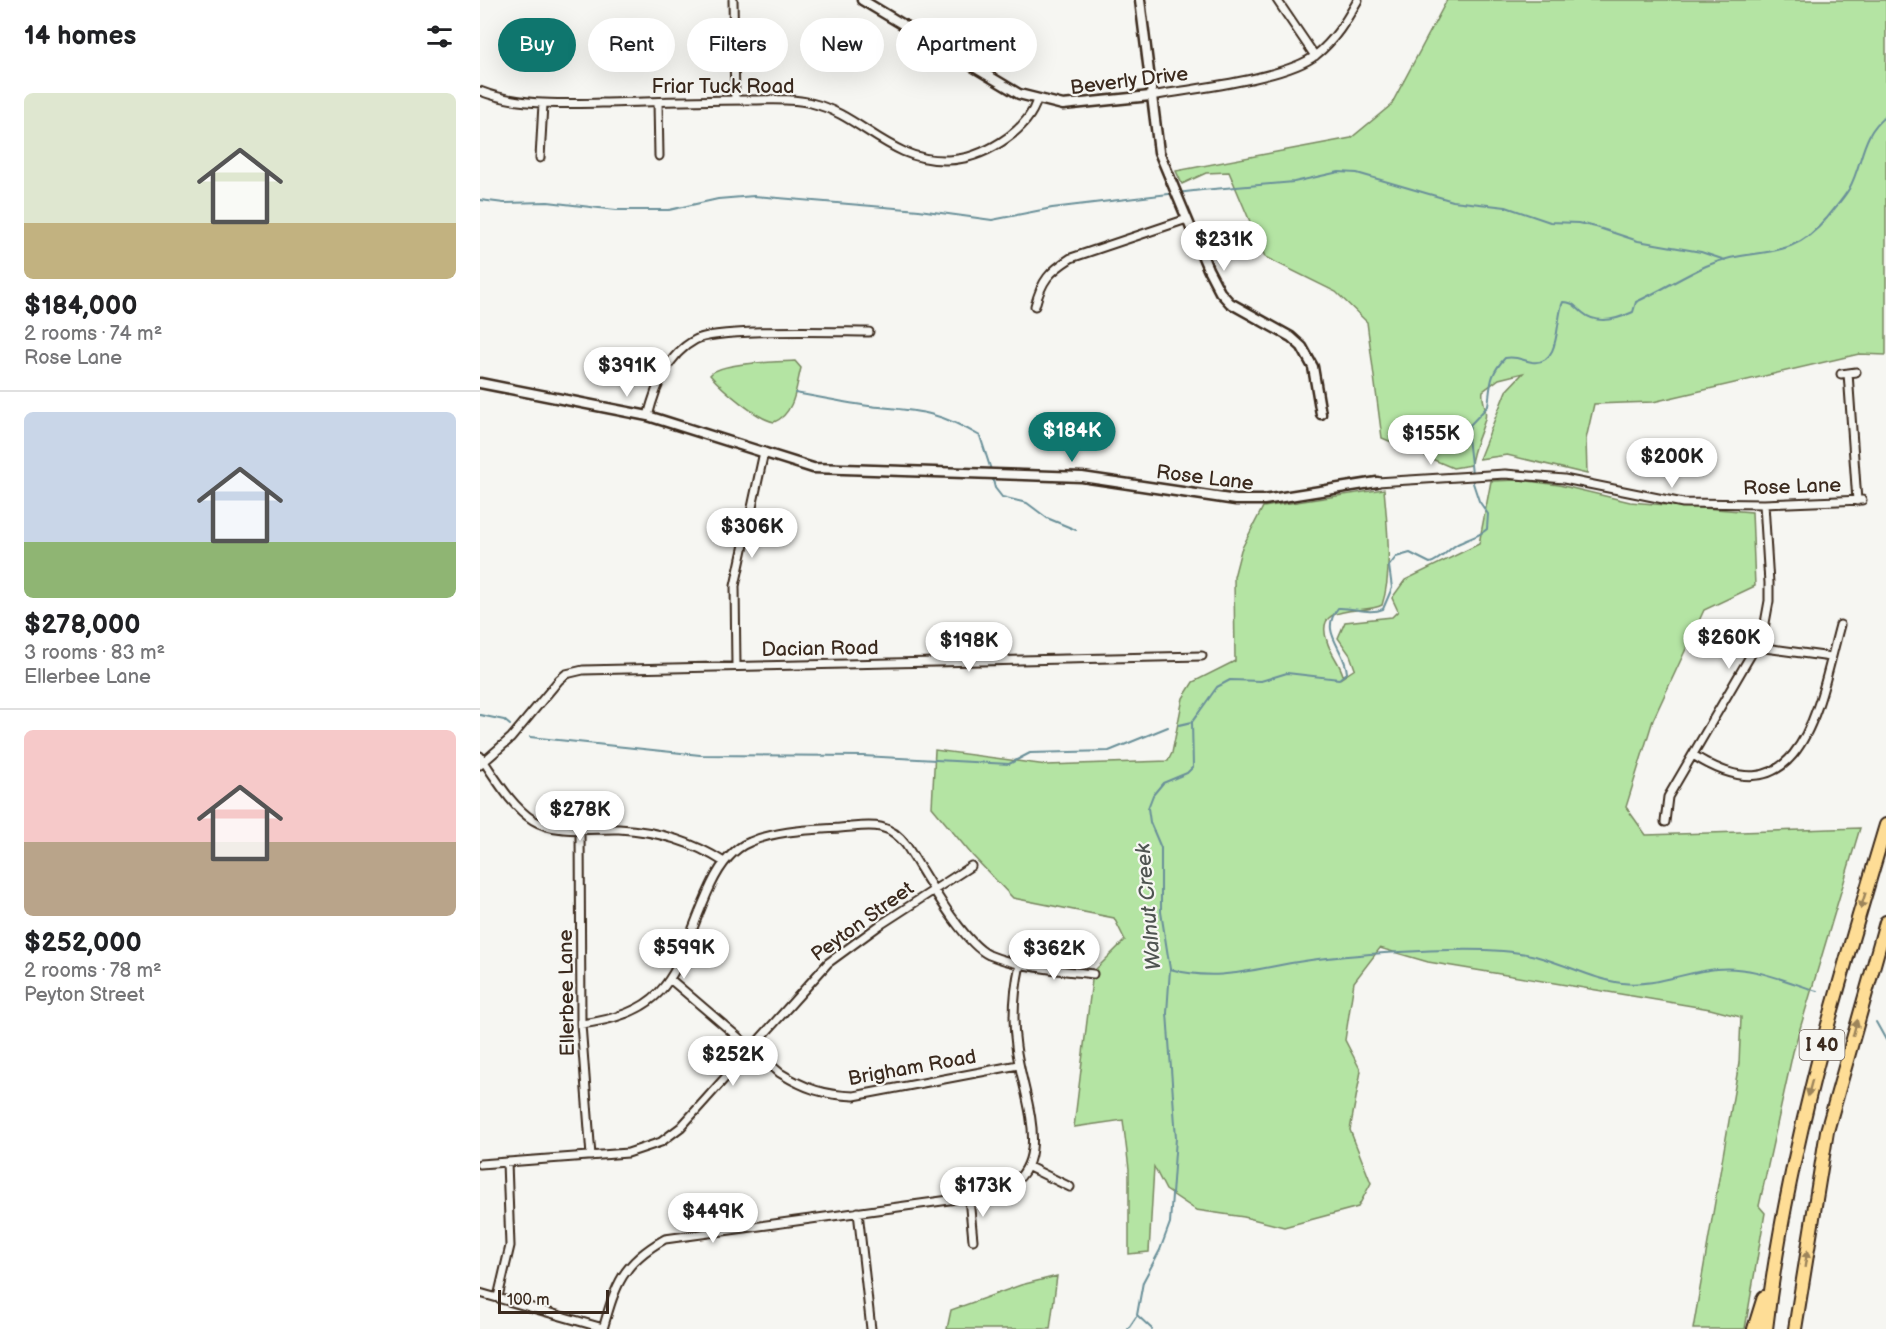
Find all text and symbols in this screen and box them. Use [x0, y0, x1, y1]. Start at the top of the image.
chip: Buy [498, 18, 576, 72]
chip: Rent [588, 18, 675, 72]
chip: Filters [687, 18, 788, 72]
chip: New [800, 18, 884, 72]
chip: Apartment [896, 18, 1037, 72]
icon: filters [423, 20, 456, 53]
text: 14 homes [24, 21, 136, 52]
street label: Beverly Drive [1069, 62, 1190, 100]
street label: Friar Tuck Road [651, 75, 795, 99]
icon: home [186, 132, 294, 240]
pin: $231K [1182, 221, 1266, 272]
text: $231K [1195, 228, 1253, 252]
text: $184,000 [24, 291, 137, 322]
text: 2 rooms · 74 m² [24, 322, 162, 346]
text: Rose Lane [24, 346, 122, 370]
pin: $391K [585, 347, 669, 398]
text: $391K [598, 354, 656, 378]
pin: $184K [1030, 412, 1114, 463]
pin: $155K [1389, 415, 1473, 466]
text: $184K [1043, 419, 1102, 443]
text: $155K [1402, 422, 1460, 446]
pin: $200K [1630, 438, 1714, 489]
text: $200K [1640, 445, 1704, 469]
icon: home [186, 451, 294, 559]
street label: Rose Lane [1155, 460, 1255, 496]
street label: Rose Lane [1743, 473, 1842, 501]
pin: $306K [710, 508, 794, 559]
text: $306K [720, 515, 784, 539]
text: $278,000 [24, 610, 140, 641]
pin: $260K [1687, 619, 1771, 670]
pin: $198K [927, 622, 1011, 673]
text: $260K [1697, 626, 1761, 650]
text: $198K [940, 629, 998, 653]
street label: Dacian Road [761, 636, 879, 662]
text: 3 rooms · 83 m² [24, 641, 165, 665]
text: Ellerbee Lane [24, 665, 151, 689]
icon: home [186, 769, 294, 877]
pin: $278K [538, 791, 622, 842]
text: $278K [549, 798, 611, 822]
water label: Walnut Creek [1130, 842, 1166, 971]
street label: Peyton Street [807, 877, 918, 967]
one-way arrow [1858, 892, 1867, 910]
text: $252,000 [24, 928, 142, 959]
street label: Ellerbee Lane [554, 929, 580, 1057]
pin: $599K [642, 929, 726, 980]
pin: $362K [1012, 930, 1096, 981]
text: $599K [653, 936, 715, 960]
text: $362K [1023, 937, 1085, 961]
text: 2 rooms · 78 m² [24, 959, 162, 983]
text: Peyton Street [24, 983, 145, 1007]
one-way arrow [1851, 1019, 1860, 1037]
road number: I 40 [1800, 1030, 1844, 1060]
pin: $252K [691, 1036, 775, 1087]
text: $252K [702, 1043, 764, 1067]
street label: Brigham Road [846, 1045, 978, 1091]
one-way arrow [1805, 1079, 1815, 1098]
pin: $173K [941, 1167, 1025, 1218]
text: $173K [954, 1174, 1012, 1198]
pin: $449K [671, 1193, 755, 1244]
text: $449K [682, 1200, 744, 1224]
one-way arrow [1801, 1250, 1810, 1269]
scale bar [498, 1287, 609, 1314]
text: 100 m [507, 1291, 550, 1310]

